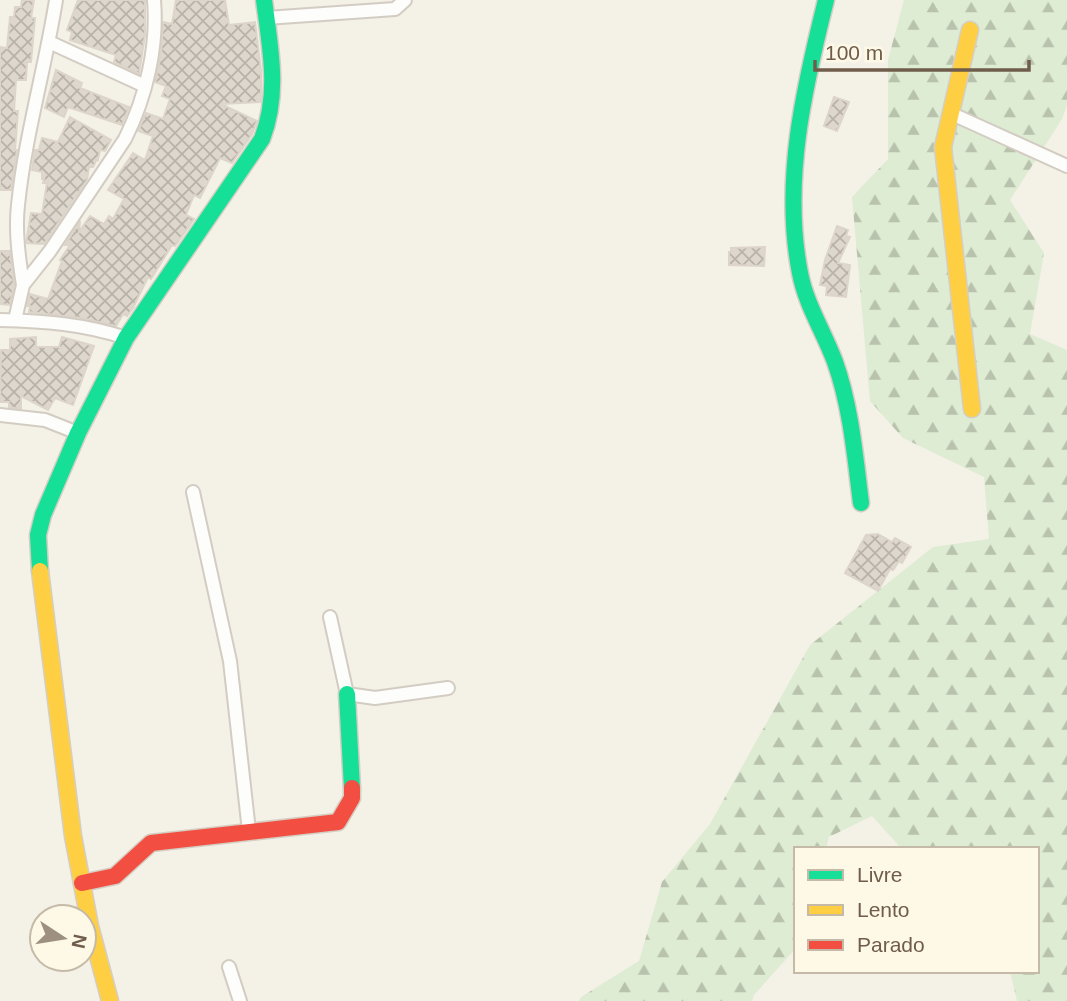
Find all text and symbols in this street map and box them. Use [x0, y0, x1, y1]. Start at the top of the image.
scale bar [815, 28, 1028, 72]
text: 100 m [825, 41, 883, 64]
legend [794, 847, 1039, 973]
text: Livre [857, 863, 903, 886]
text: Lento [857, 898, 910, 921]
north arrow [28, 903, 98, 973]
text: N [67, 933, 91, 950]
text: Parado [857, 933, 925, 956]

